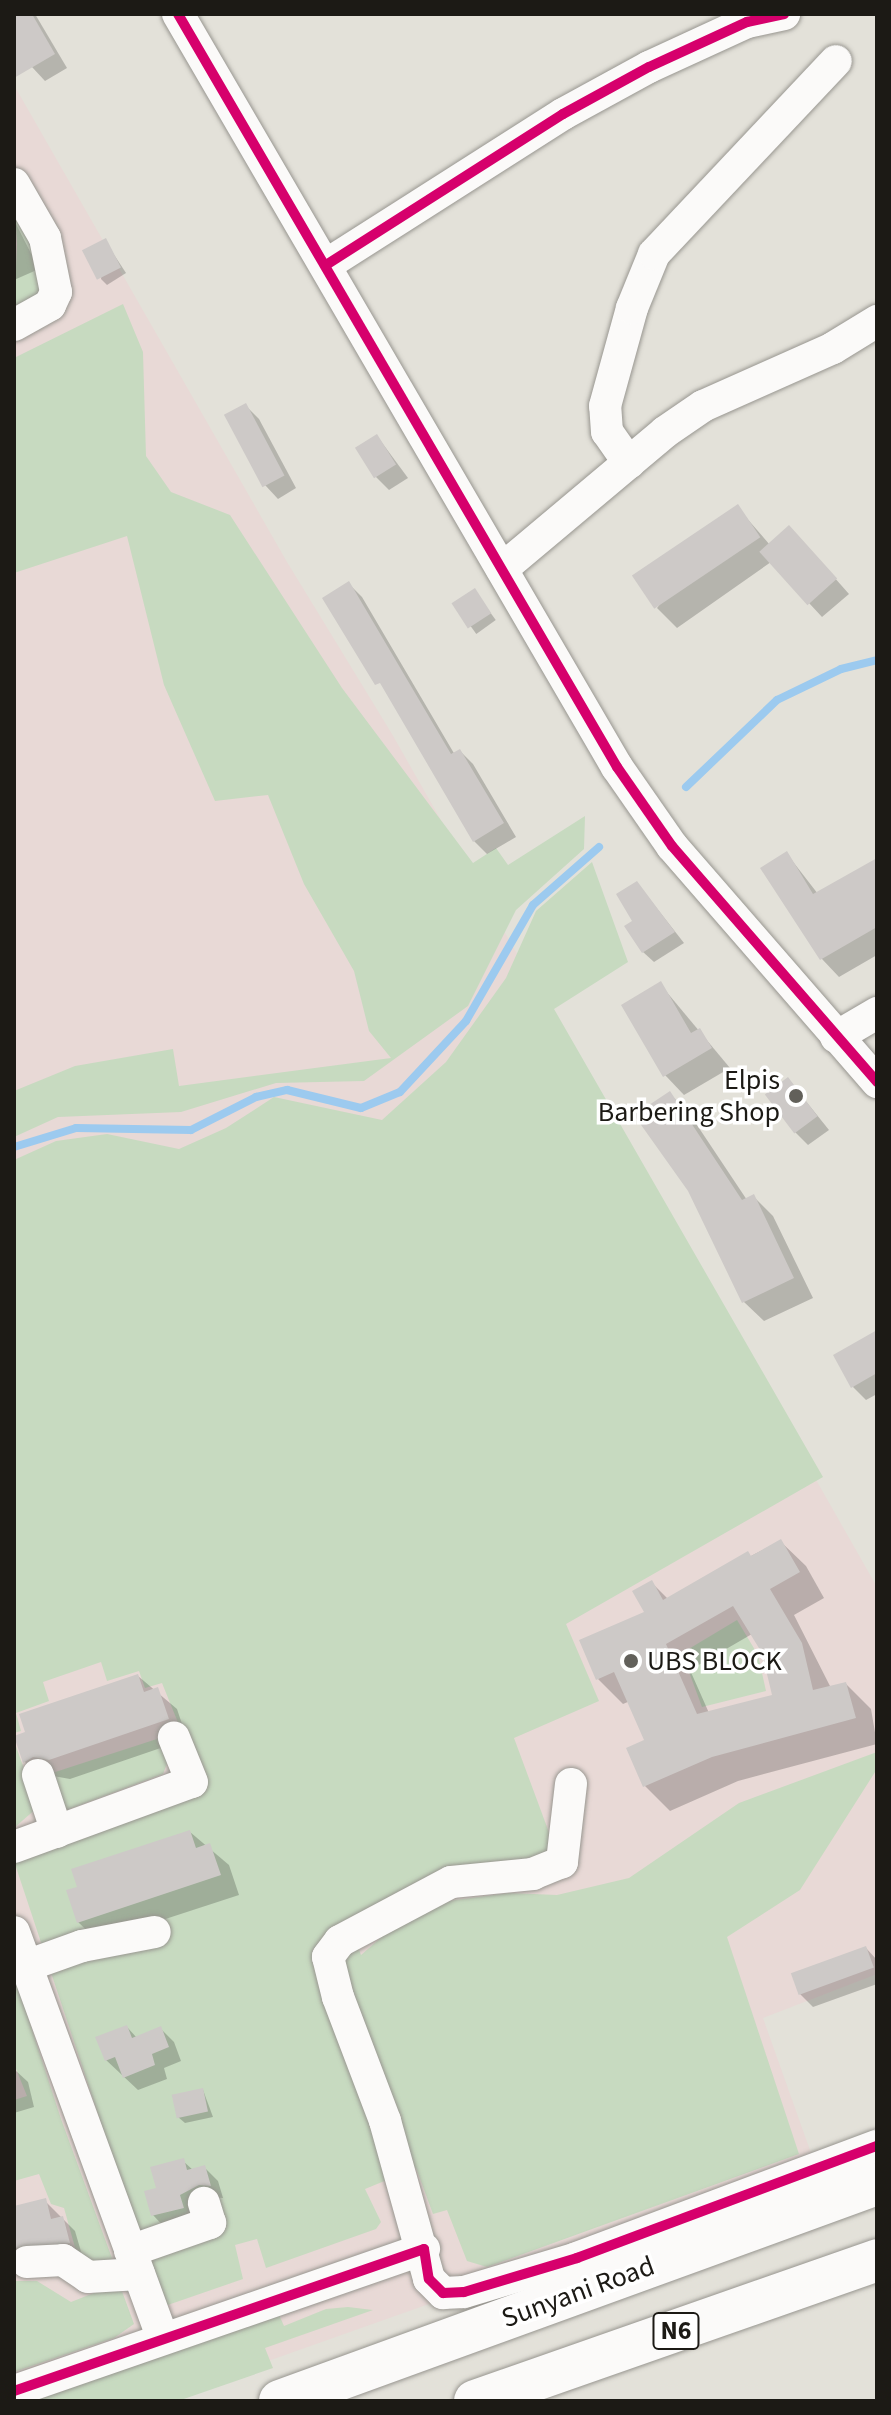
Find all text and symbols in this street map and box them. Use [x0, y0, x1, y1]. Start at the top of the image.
place label: Elpis Barbering Shop [598, 1063, 780, 1129]
marker: Elpis Barbering Shop [787, 1087, 805, 1105]
place label: UBS BLOCK [647, 1644, 782, 1678]
marker: UBS BLOCK [622, 1652, 640, 1670]
street label: Sunyani Road [497, 2249, 659, 2335]
road number: N6 [652, 2309, 700, 2353]

